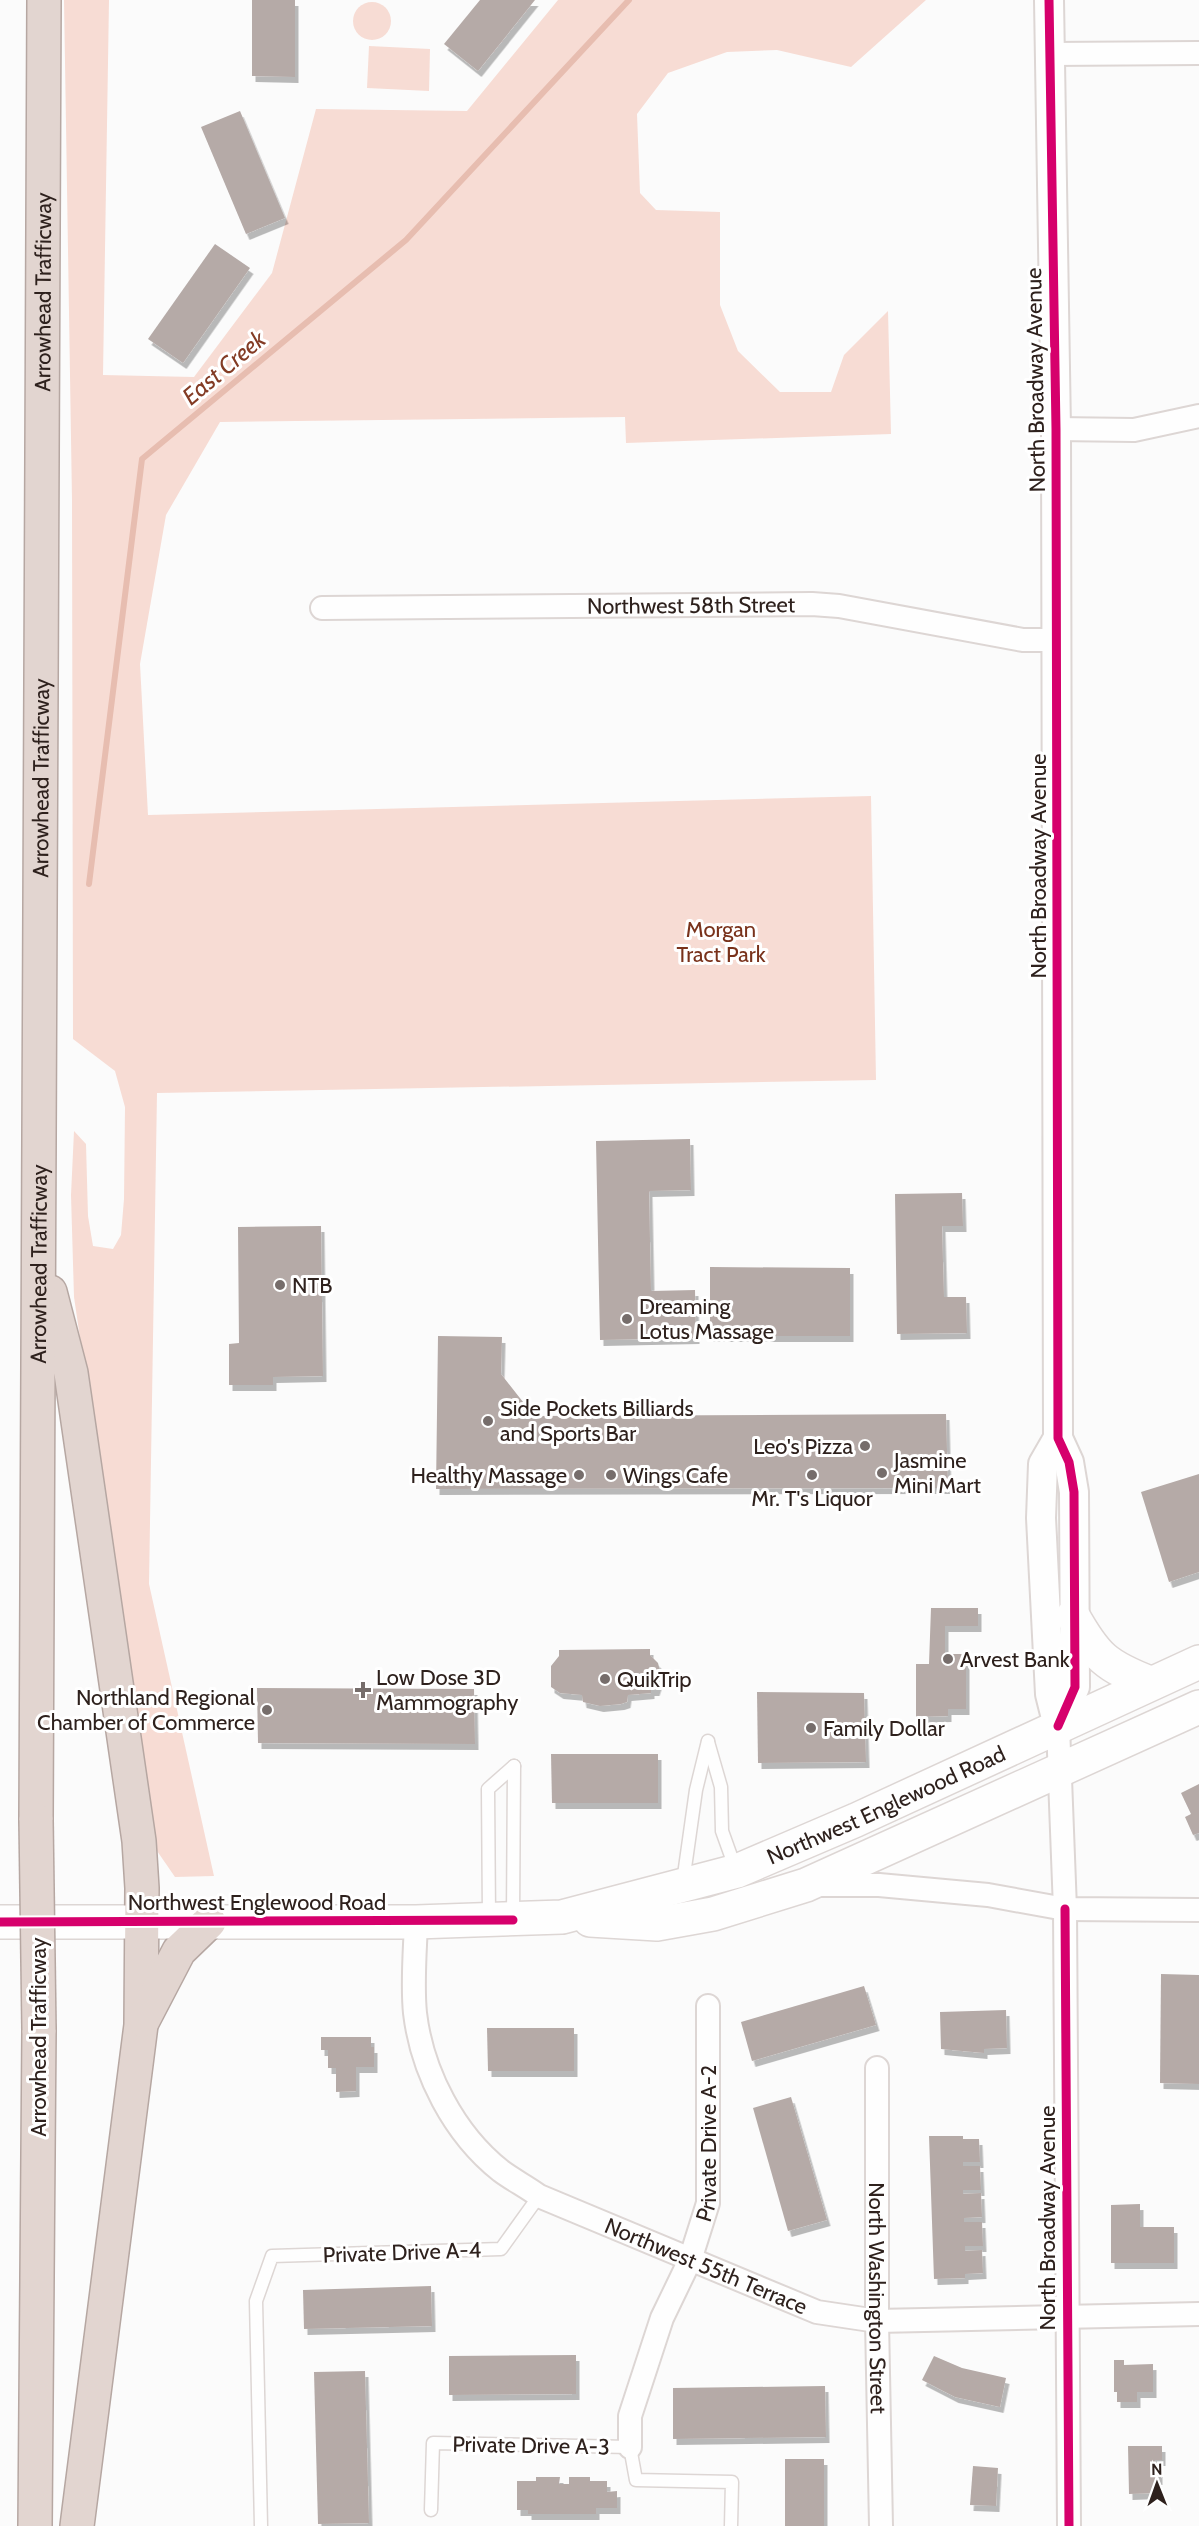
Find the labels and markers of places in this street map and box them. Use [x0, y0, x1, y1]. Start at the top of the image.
place label: NTB [292, 1272, 332, 1299]
marker: NTB [273, 1278, 287, 1292]
place label: Dreaming Lotus Massage [639, 1293, 774, 1345]
marker: Dreaming Lotus Massage [620, 1312, 634, 1326]
place label: Side Pockets Billiards and Sports Bar [500, 1395, 694, 1447]
marker: Side Pockets Billiards and Sports Bar [481, 1414, 495, 1428]
place label: Leo's Pizza [753, 1433, 853, 1460]
marker: Leo's Pizza [858, 1439, 872, 1453]
place label: Jasmine Mini Mart [893, 1447, 981, 1499]
place label: Healthy Massage [410, 1462, 567, 1489]
place label: Wings Cafe [623, 1462, 728, 1489]
marker: Jasmine Mini Mart [875, 1466, 889, 1480]
marker: Healthy Massage [572, 1468, 586, 1482]
marker: Wings Cafe [604, 1468, 618, 1482]
marker: Mr. T's Liquor [805, 1468, 819, 1482]
place label: Mr. T's Liquor [751, 1485, 873, 1512]
place label: Arvest Bank [960, 1646, 1070, 1673]
marker: Arvest Bank [941, 1652, 955, 1666]
place label: Low Dose 3D Mammography [376, 1664, 518, 1716]
place label: QuikTrip [617, 1666, 692, 1693]
marker: QuikTrip [598, 1672, 612, 1686]
marker: Low Dose 3D Mammography [354, 1681, 372, 1699]
place label: Northland Regional Chamber of Commerce [37, 1684, 256, 1736]
marker: Northland Regional Chamber of Commerce [260, 1703, 274, 1717]
place label: Family Dollar [823, 1715, 945, 1742]
marker: Family Dollar [804, 1721, 818, 1735]

